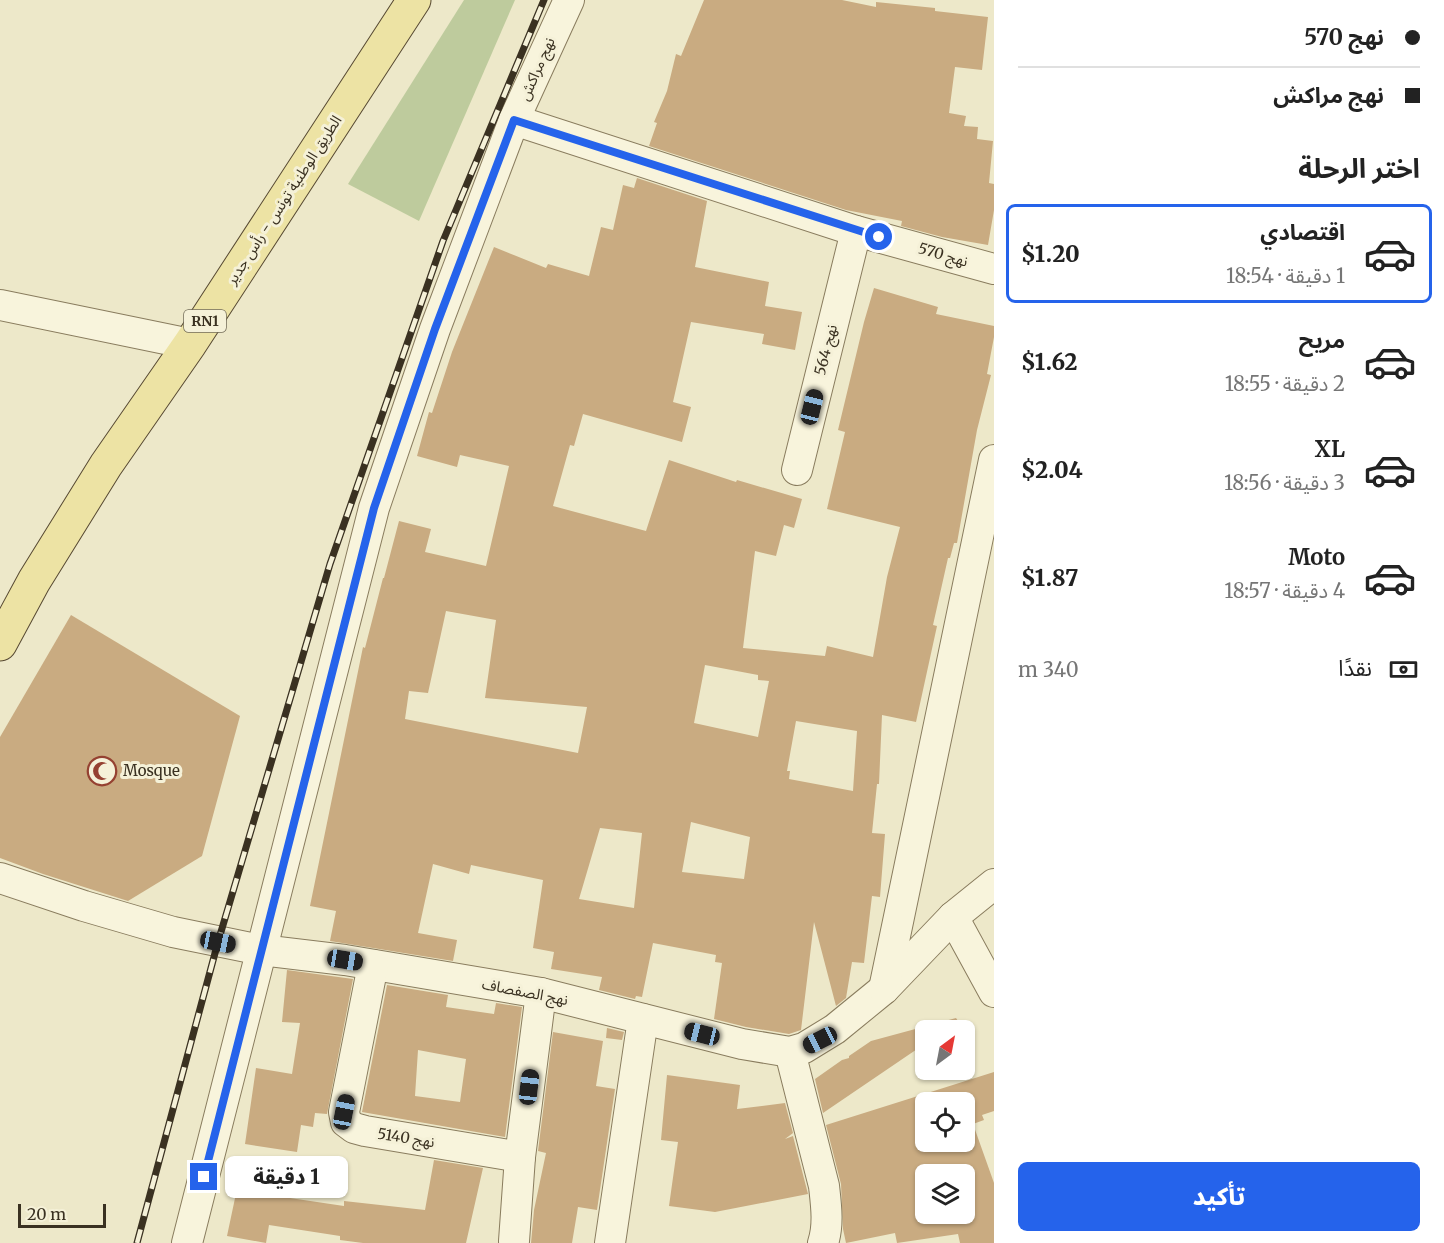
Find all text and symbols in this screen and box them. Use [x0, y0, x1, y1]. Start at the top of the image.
text: نهج 570 [1304, 23, 1384, 51]
street label: نهج مراكش [514, 34, 562, 105]
text: نهج مراكش [1273, 81, 1384, 109]
street label: الطريق الوطنية تونس - رأس جدير [221, 111, 346, 289]
text: اختر الرحلة [1298, 151, 1420, 185]
text: اقتصادي [1260, 218, 1345, 246]
route start [865, 223, 892, 250]
icon: car [1363, 227, 1417, 281]
street label: نهج 570 [915, 238, 970, 274]
text: $1.20 [1021, 240, 1080, 268]
text: 1 دقيقة · 18:54 [1226, 263, 1345, 288]
road number: RN1 [184, 310, 226, 332]
street label: نهج 564 [810, 322, 844, 378]
text: مريح [1299, 326, 1345, 354]
icon: car [1363, 335, 1417, 389]
text: $1.62 [1021, 348, 1077, 376]
text: 2 دقيقة · 18:55 [1225, 371, 1345, 396]
car [799, 387, 825, 427]
text: XL [1315, 435, 1345, 463]
icon: car [1363, 443, 1417, 497]
text: $2.04 [1021, 456, 1083, 484]
text: 3 دقيقة · 18:56 [1224, 470, 1345, 495]
text: Moto [1288, 543, 1345, 571]
icon: car [1363, 551, 1417, 605]
text: $1.87 [1021, 564, 1078, 592]
text: 4 دقيقة · 18:57 [1224, 578, 1345, 603]
icon: cash [1387, 653, 1420, 686]
text: نقدًا [1338, 654, 1372, 682]
text: 340 m [1018, 657, 1079, 682]
mosque icon: Mosque [86, 755, 118, 787]
place label: Mosque [123, 761, 180, 780]
car [199, 930, 237, 954]
car [326, 948, 364, 972]
street label: نهج الصفصاف [480, 974, 570, 1012]
north arrow [915, 1020, 975, 1080]
map controls [915, 1020, 975, 1224]
car [682, 1021, 722, 1047]
car [800, 1024, 840, 1056]
car [518, 1068, 540, 1106]
button: locate [915, 1092, 975, 1152]
car [332, 1093, 356, 1131]
street label: نهج 5140 [376, 1124, 436, 1154]
callout: 1 دقيقة [225, 1156, 348, 1198]
button: تأكيد [1018, 1162, 1420, 1231]
route end [190, 1163, 217, 1190]
text: 1 دقيقة [253, 1164, 320, 1189]
button: layers [915, 1164, 975, 1224]
scale bar [18, 1201, 106, 1228]
text: 20 m [27, 1204, 66, 1224]

